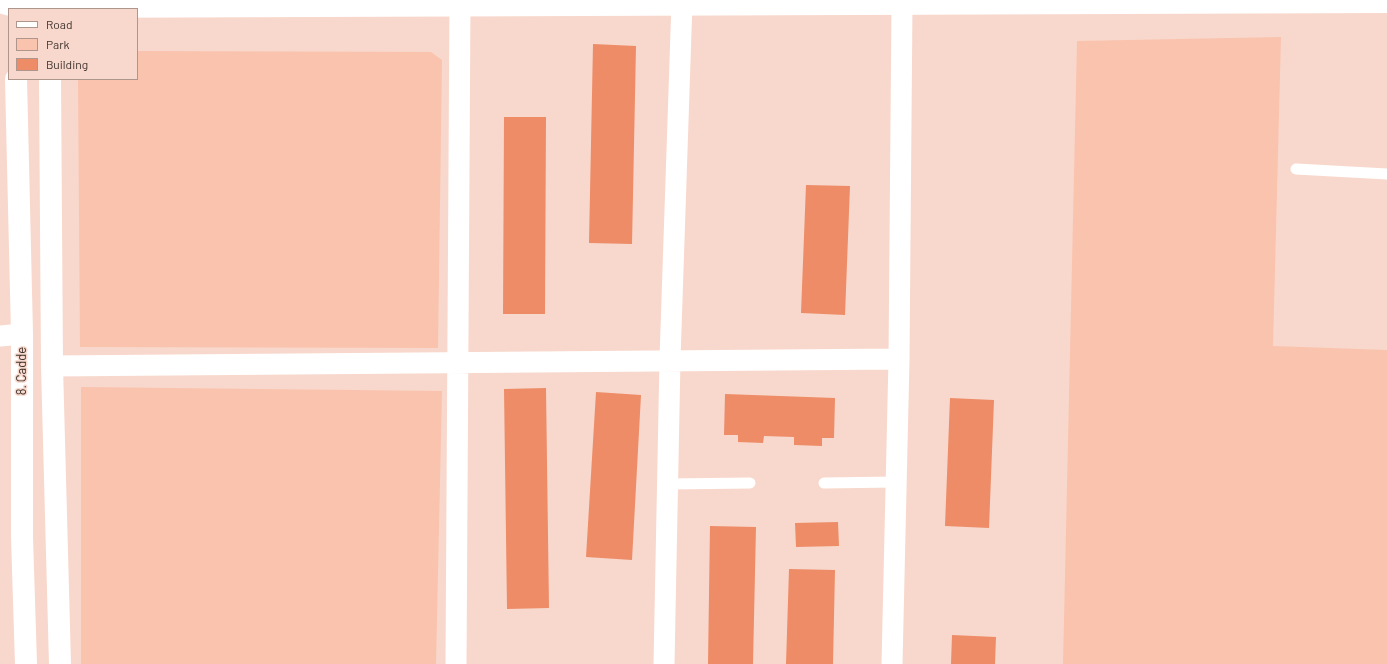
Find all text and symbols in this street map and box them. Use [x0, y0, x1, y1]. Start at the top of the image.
legend [8, 8, 138, 80]
text: Road [46, 17, 73, 31]
text: Park [46, 37, 70, 51]
text: Building [46, 57, 88, 71]
street label: 8. Cadde [14, 347, 30, 395]

